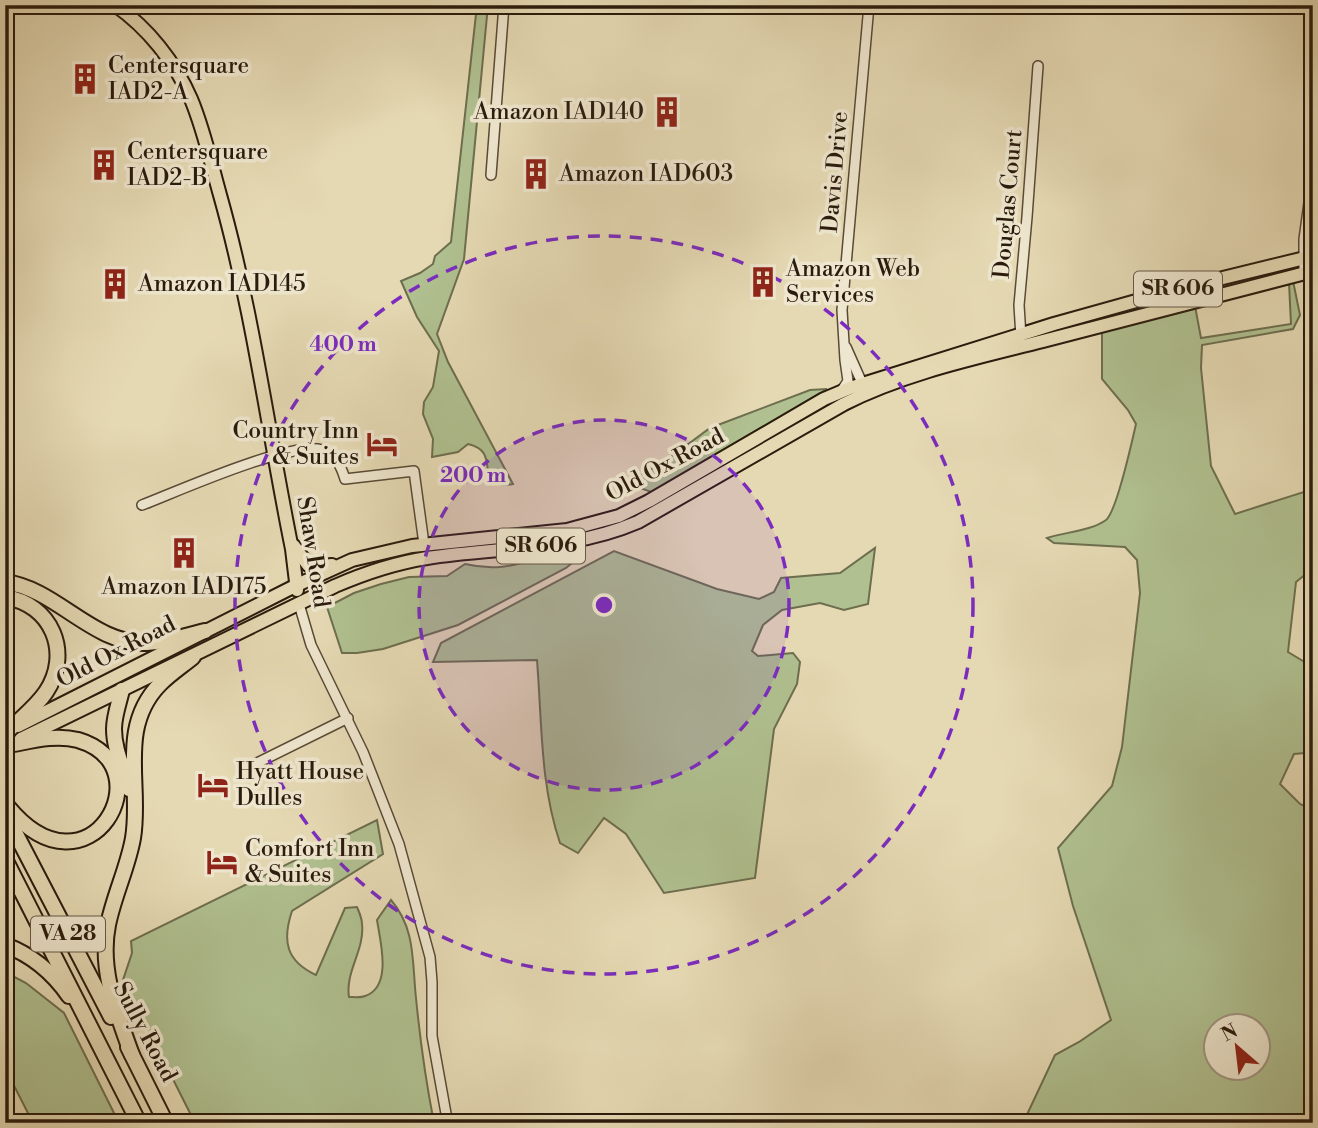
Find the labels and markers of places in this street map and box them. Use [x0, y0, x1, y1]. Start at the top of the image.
place label: Centersquare IAD2-A [108, 52, 249, 106]
building icon: Centersquare IAD2-A [68, 62, 102, 96]
building icon: Amazon IAD140 [650, 95, 684, 129]
place label: Amazon IAD140 [473, 98, 644, 126]
place label: Centersquare IAD2-B [127, 138, 268, 192]
building icon: Centersquare IAD2-B [87, 148, 121, 182]
building icon: Amazon IAD603 [519, 157, 553, 191]
place label: Amazon IAD603 [558, 160, 733, 188]
place label: Amazon Web Services [785, 255, 920, 309]
building icon: Amazon Web Services [746, 265, 780, 299]
building icon: Amazon IAD145 [98, 267, 132, 301]
place label: Amazon IAD145 [137, 270, 306, 298]
place label: Country Inn & Suites [232, 417, 359, 471]
hotel icon: Country Inn & Suites [365, 427, 399, 461]
building icon: Amazon IAD175 [167, 536, 201, 570]
place label: Amazon IAD175 [101, 573, 266, 601]
centre of rings [592, 593, 616, 617]
place label: Hyatt House Dulles [236, 758, 364, 812]
hotel icon: Hyatt House Dulles [196, 768, 230, 802]
place label: Comfort Inn & Suites [245, 835, 375, 889]
hotel icon: Comfort Inn & Suites [205, 845, 239, 879]

